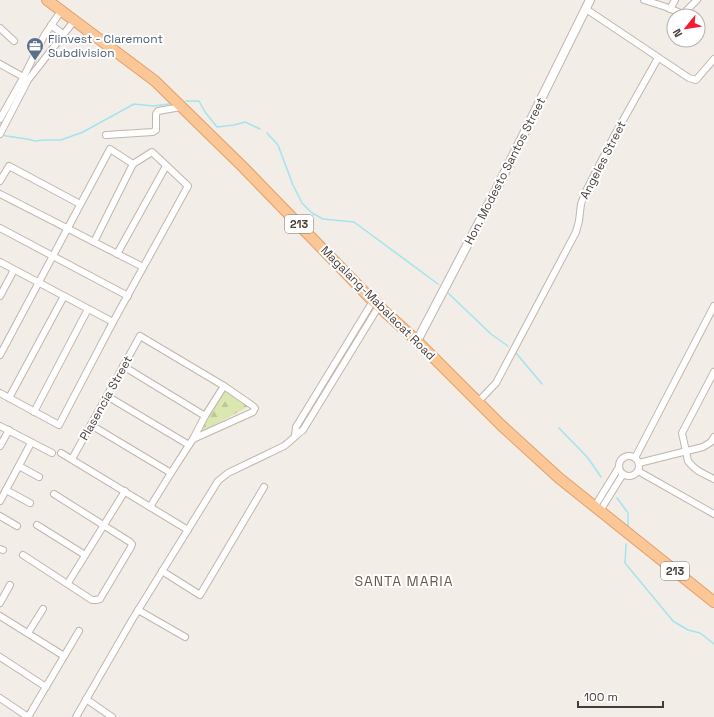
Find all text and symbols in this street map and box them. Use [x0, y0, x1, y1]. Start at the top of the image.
north arrow [666, 8, 706, 48]
text: N [669, 26, 685, 40]
place label: Flinvest - Claremont Subdivision [48, 31, 163, 61]
office icon: Flinvest - Claremont Subdivision [25, 36, 45, 61]
street label: Hon. Modesto Santos Street [461, 95, 549, 247]
street label: Angeles Street [576, 118, 630, 202]
road number: 213 [285, 215, 313, 233]
street label: Magalang-Mabalacat Road [317, 242, 439, 364]
street label: Plasencia Street [76, 353, 136, 443]
road number: 213 [661, 562, 689, 580]
district label: SANTA MARIA [354, 572, 454, 590]
scale bar [578, 683, 663, 709]
text: 100 m [584, 689, 618, 705]

